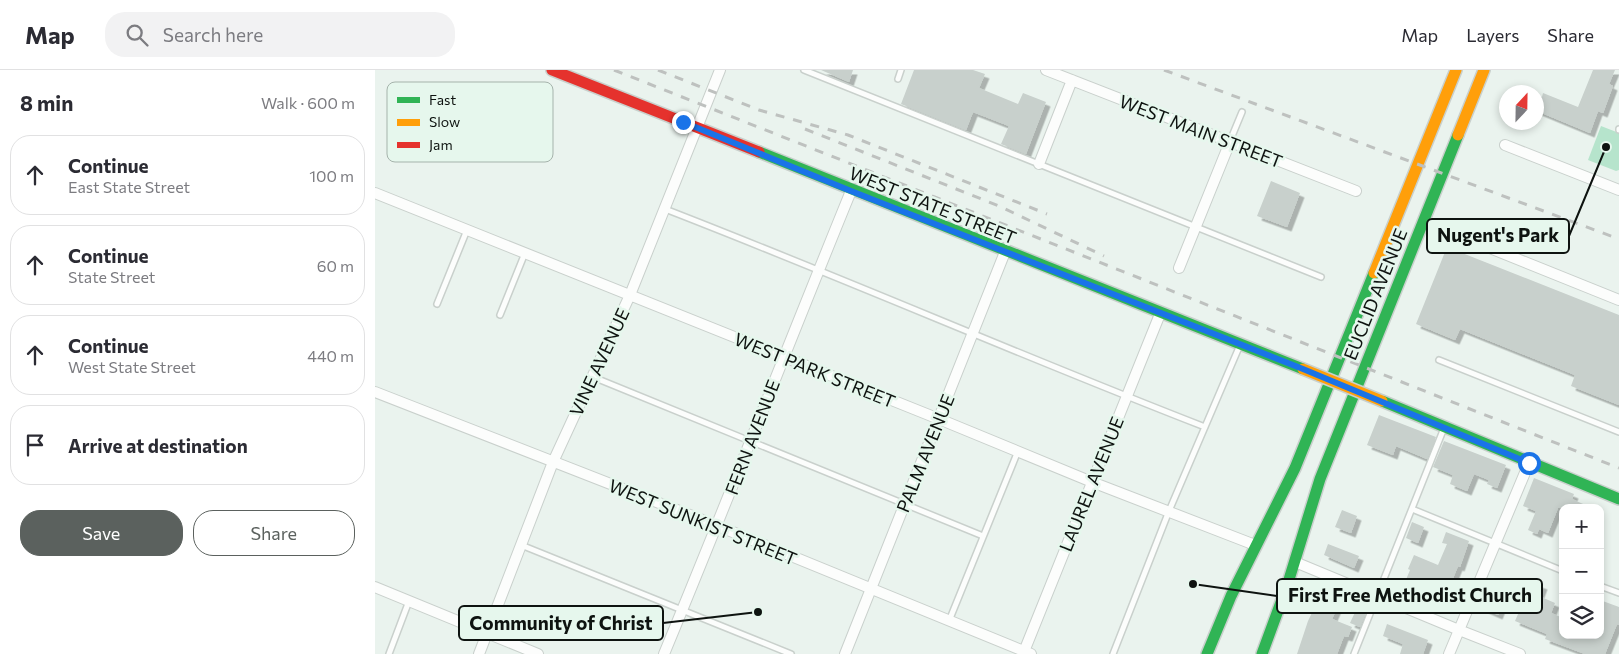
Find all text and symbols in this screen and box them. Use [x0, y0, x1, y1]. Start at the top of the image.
search box [105, 12, 455, 57]
text: Map [25, 20, 75, 49]
icon: search [123, 21, 151, 49]
text: Search here [163, 23, 263, 46]
text: Map [1401, 24, 1438, 46]
text: Layers [1466, 24, 1519, 46]
text: Share [1547, 24, 1594, 46]
legend [387, 82, 553, 162]
north arrow [1499, 85, 1544, 130]
text: 8 min [20, 90, 73, 115]
street label: WEST MAIN STREET [1116, 90, 1286, 172]
text: Fast [429, 91, 456, 108]
text: Walk · 600 m [261, 93, 355, 112]
route end [672, 111, 695, 134]
text: Slow [429, 113, 460, 130]
text: Jam [429, 136, 453, 153]
text: Continue [68, 154, 148, 177]
icon: ahead [21, 161, 49, 189]
street label: WEST STATE STREET [846, 161, 1020, 249]
text: 100 m [309, 166, 354, 185]
text: East State Street [68, 177, 190, 196]
callout: Nugent's Park [1427, 219, 1569, 253]
text: Nugent's Park [1437, 223, 1559, 246]
street label: EUCLID AVENUE [1339, 225, 1411, 363]
text: Continue [68, 244, 148, 267]
icon: ahead [21, 251, 49, 279]
text: 60 m [317, 256, 354, 275]
text: State Street [68, 267, 155, 286]
street label: VINE AVENUE [564, 304, 634, 420]
street label: WEST PARK STREET [731, 328, 899, 412]
text: Continue [68, 334, 148, 357]
icon: ahead [21, 341, 49, 369]
text: 440 m [307, 346, 354, 365]
text: West State Street [68, 357, 196, 376]
street label: FERN AVENUE [720, 376, 784, 498]
street label: PALM AVENUE [891, 391, 959, 515]
street label: LAUREL AVENUE [1054, 413, 1128, 555]
icon: arrive [21, 431, 49, 459]
text: Arrive at destination [68, 434, 248, 457]
route start [1518, 452, 1541, 475]
street label: WEST SUNKIST STREET [606, 474, 800, 570]
map controls [1559, 504, 1604, 639]
button: + [1559, 504, 1604, 549]
button: Save [20, 510, 183, 556]
button: Share [193, 510, 355, 556]
button: − [1559, 549, 1604, 594]
callout: First Free Methodist Church [1277, 579, 1542, 613]
text: First Free Methodist Church [1288, 583, 1532, 606]
button: layers [1559, 594, 1604, 639]
callout: Community of Christ [459, 606, 663, 640]
text: Community of Christ [469, 611, 653, 634]

